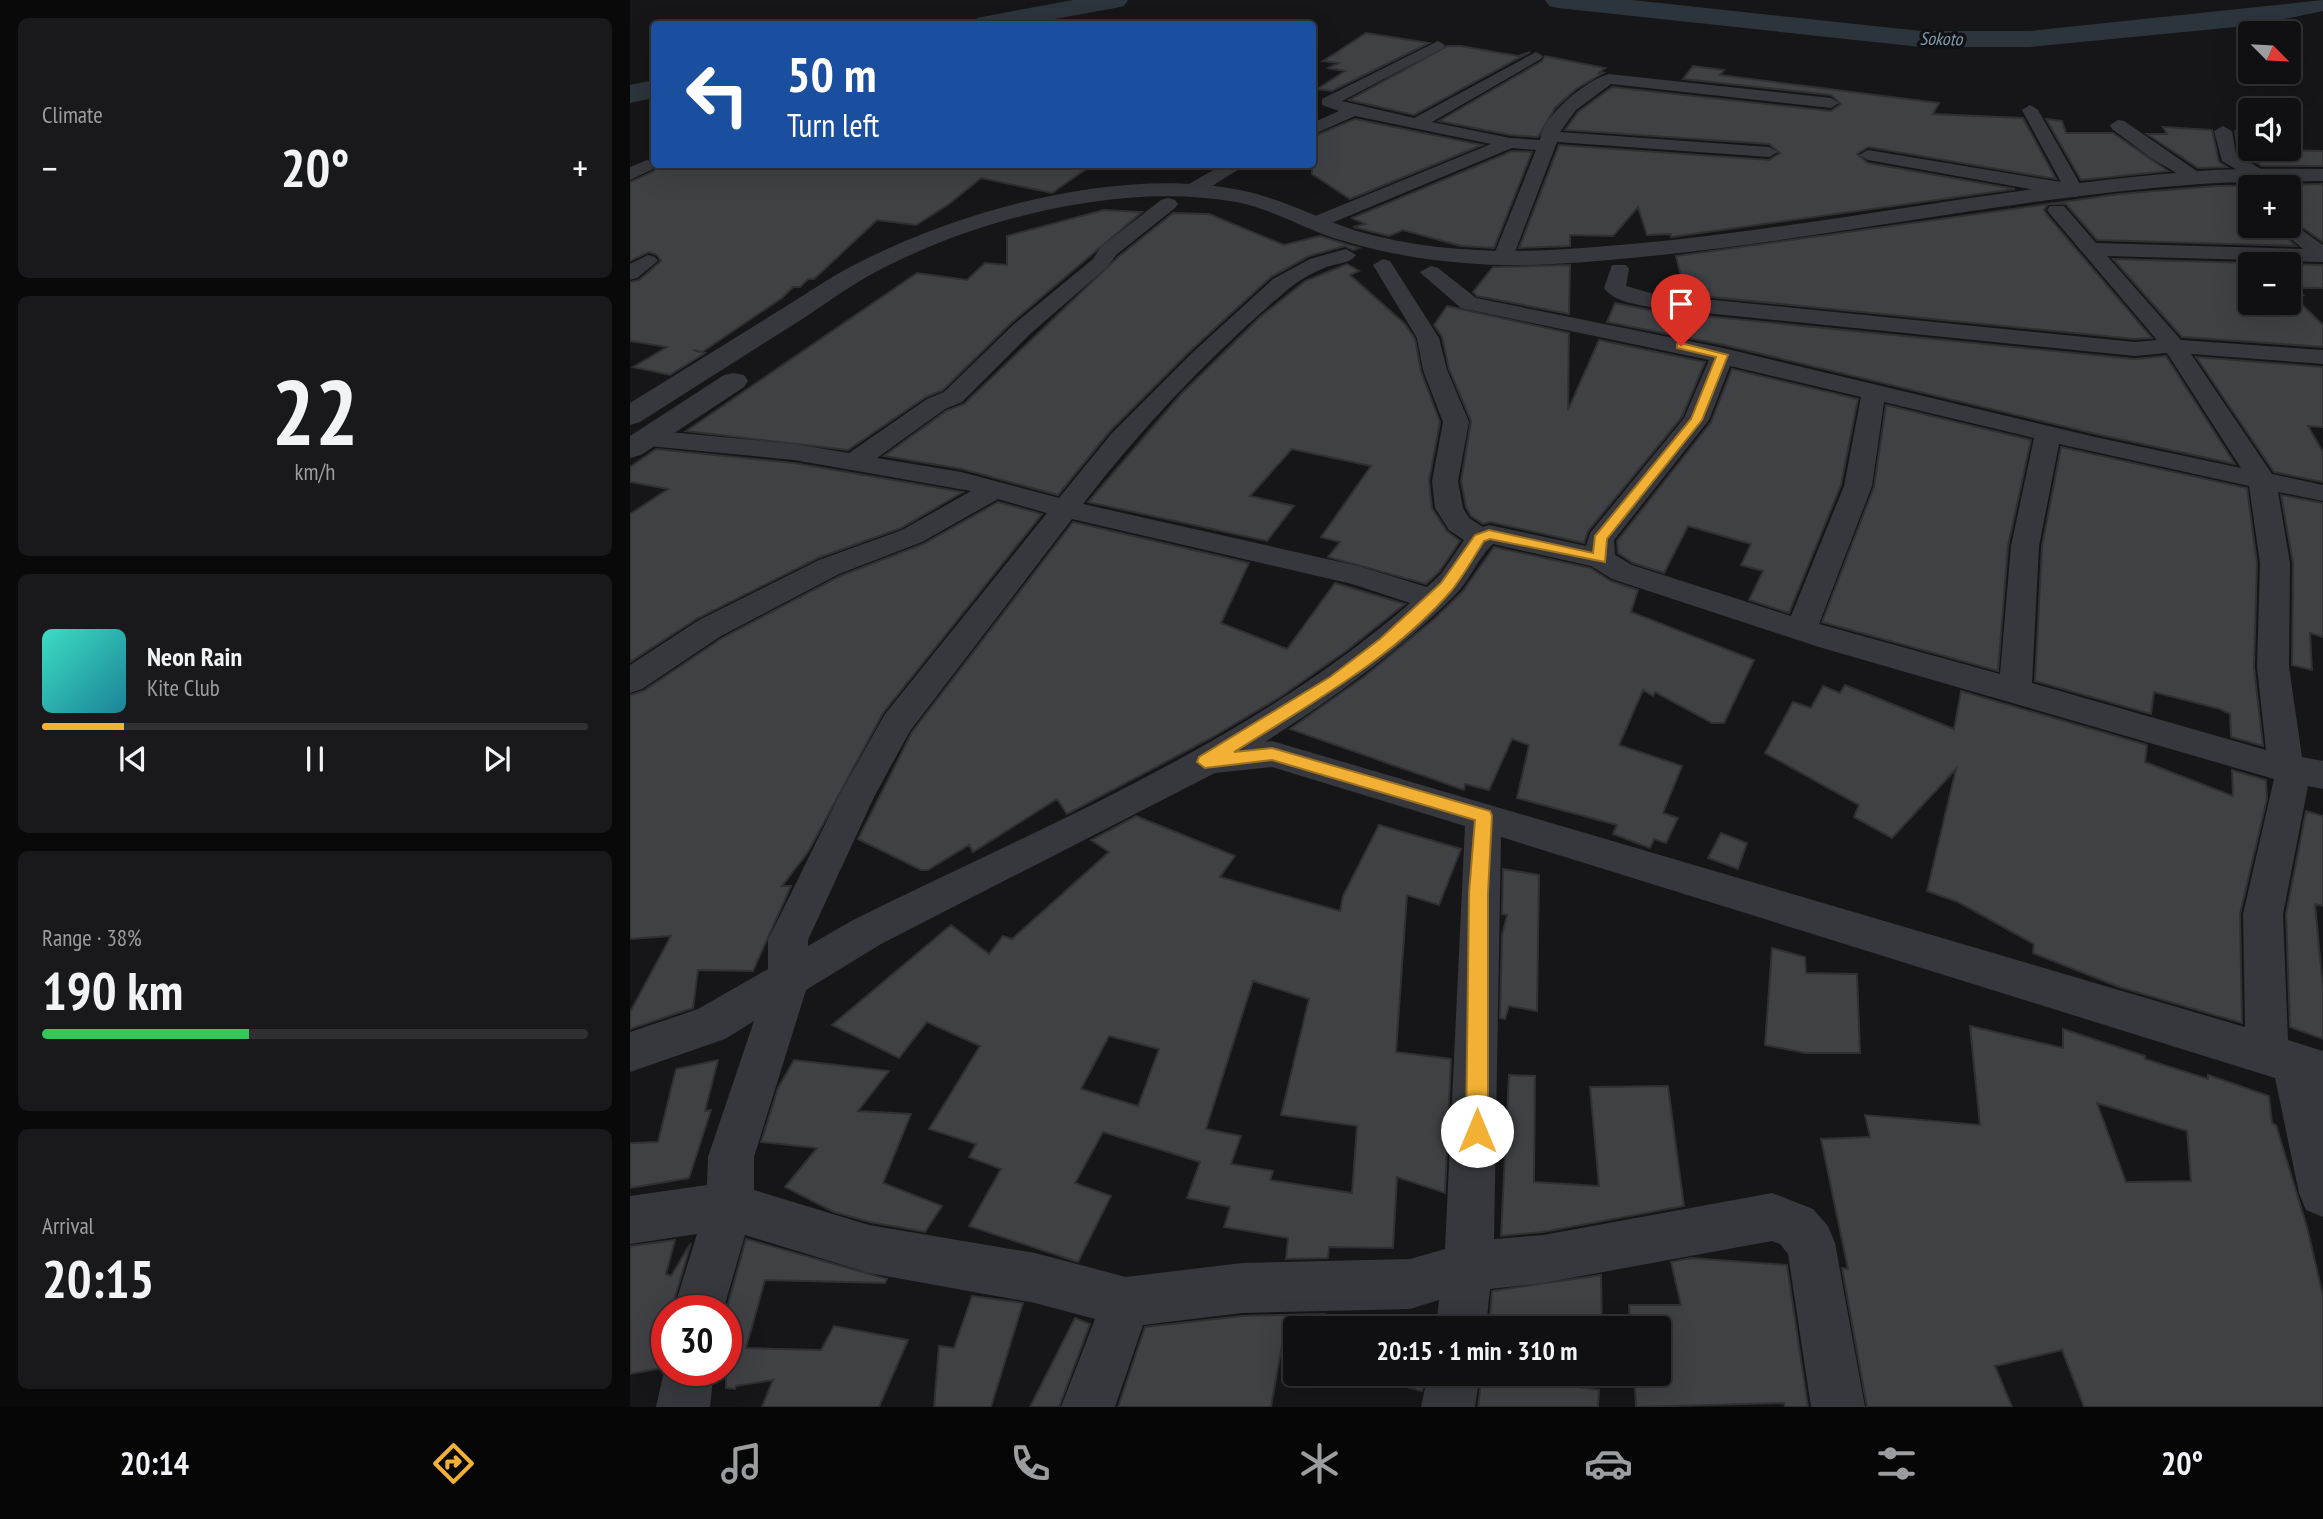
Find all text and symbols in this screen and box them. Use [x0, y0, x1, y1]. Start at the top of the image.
north arrow [2238, 21, 2301, 84]
map controls [2238, 21, 2301, 315]
water label: Sokoto [1919, 27, 1964, 50]
text: 50 m [787, 42, 876, 106]
icon: left [672, 49, 763, 140]
button: sound [2238, 98, 2301, 161]
text: Climate [42, 100, 103, 129]
text: Turn left [787, 104, 879, 146]
text: 20° [281, 134, 349, 201]
text: − [42, 143, 58, 192]
text: + [572, 143, 588, 192]
button: + [2238, 175, 2301, 238]
button: − [2238, 252, 2301, 315]
pin [1651, 274, 1711, 346]
icon: arrive [1662, 285, 1700, 323]
text: 22 [272, 352, 359, 470]
text: km/h [295, 457, 335, 486]
text: Neon Rain [147, 640, 242, 673]
text: Kite Club [147, 673, 220, 702]
icon: previous [114, 740, 152, 778]
icon: pause [296, 740, 334, 778]
icon: next [478, 740, 516, 778]
text: Range · 38% [42, 923, 142, 952]
text: 190 km [42, 957, 183, 1024]
position arrow [1440, 1094, 1514, 1168]
text: Arrival [42, 1211, 94, 1240]
text: 20:15 [42, 1245, 154, 1312]
speed limit sign: 30 [651, 1295, 742, 1386]
text: 20:15 · 1 min · 310 m [1377, 1334, 1577, 1367]
icon: directions [429, 1439, 478, 1488]
icon: music [717, 1439, 766, 1488]
icon: phone [1006, 1439, 1055, 1488]
icon: climate [1295, 1439, 1344, 1488]
icon: car [1584, 1439, 1633, 1488]
icon: filters [1872, 1439, 1921, 1488]
text: 20:14 [120, 1442, 189, 1484]
text: 20° [2161, 1442, 2203, 1484]

